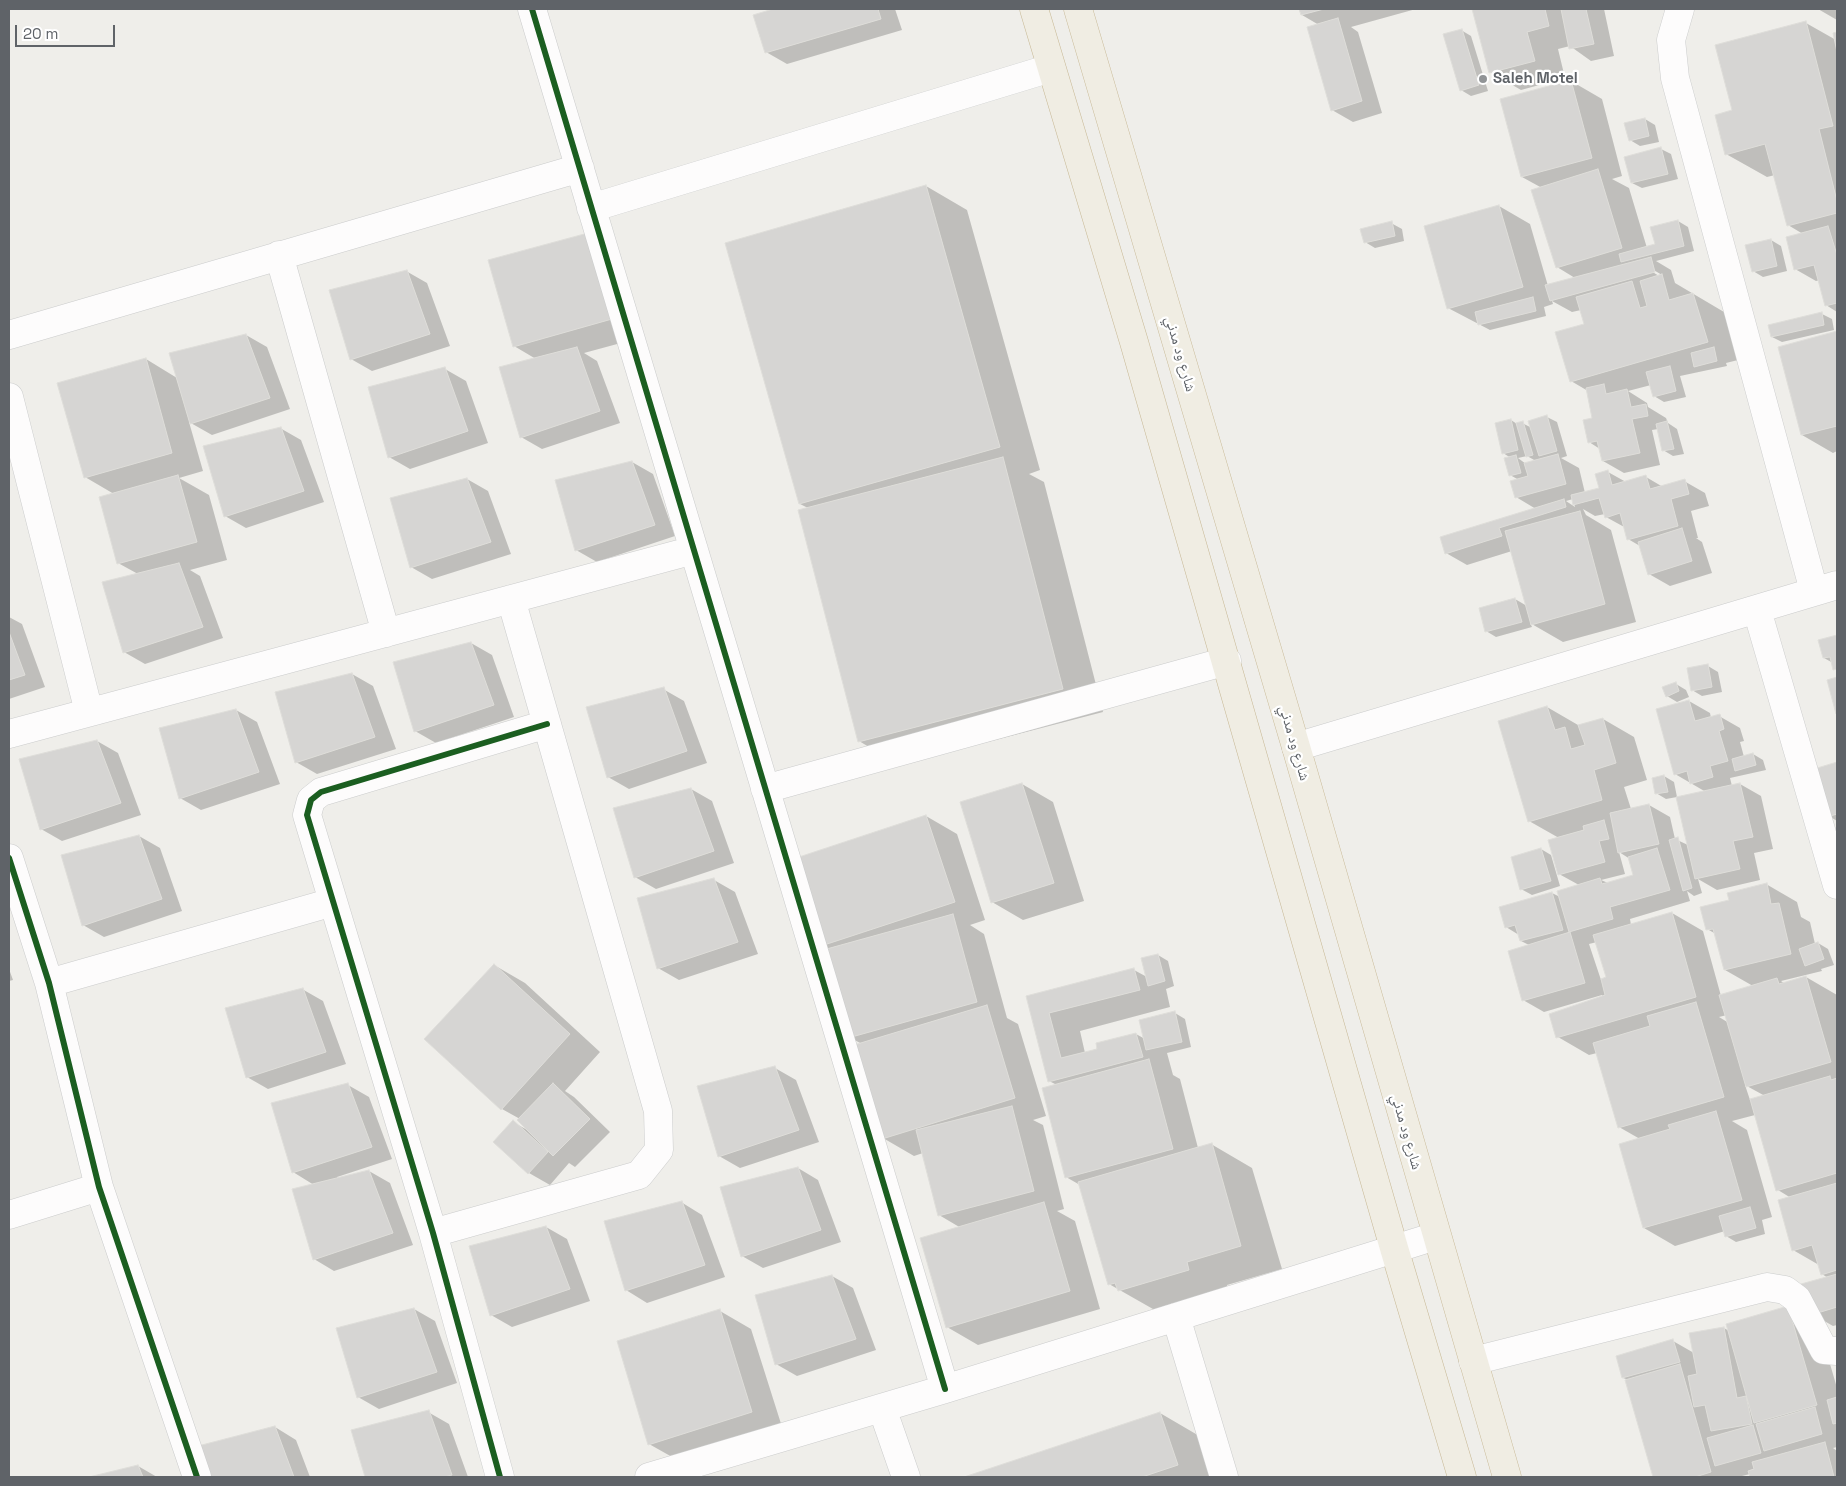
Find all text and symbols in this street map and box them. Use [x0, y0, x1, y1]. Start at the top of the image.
scale bar [18, 15, 118, 47]
text: 20 m [23, 24, 58, 43]
place label: Saleh Motel [1493, 70, 1578, 88]
marker: Saleh Motel [1477, 73, 1489, 85]
street label: شارع ود مدني [1161, 314, 1199, 394]
street label: شارع ود مدني [1275, 703, 1313, 783]
street label: شارع ود مدني [1387, 1092, 1425, 1172]

